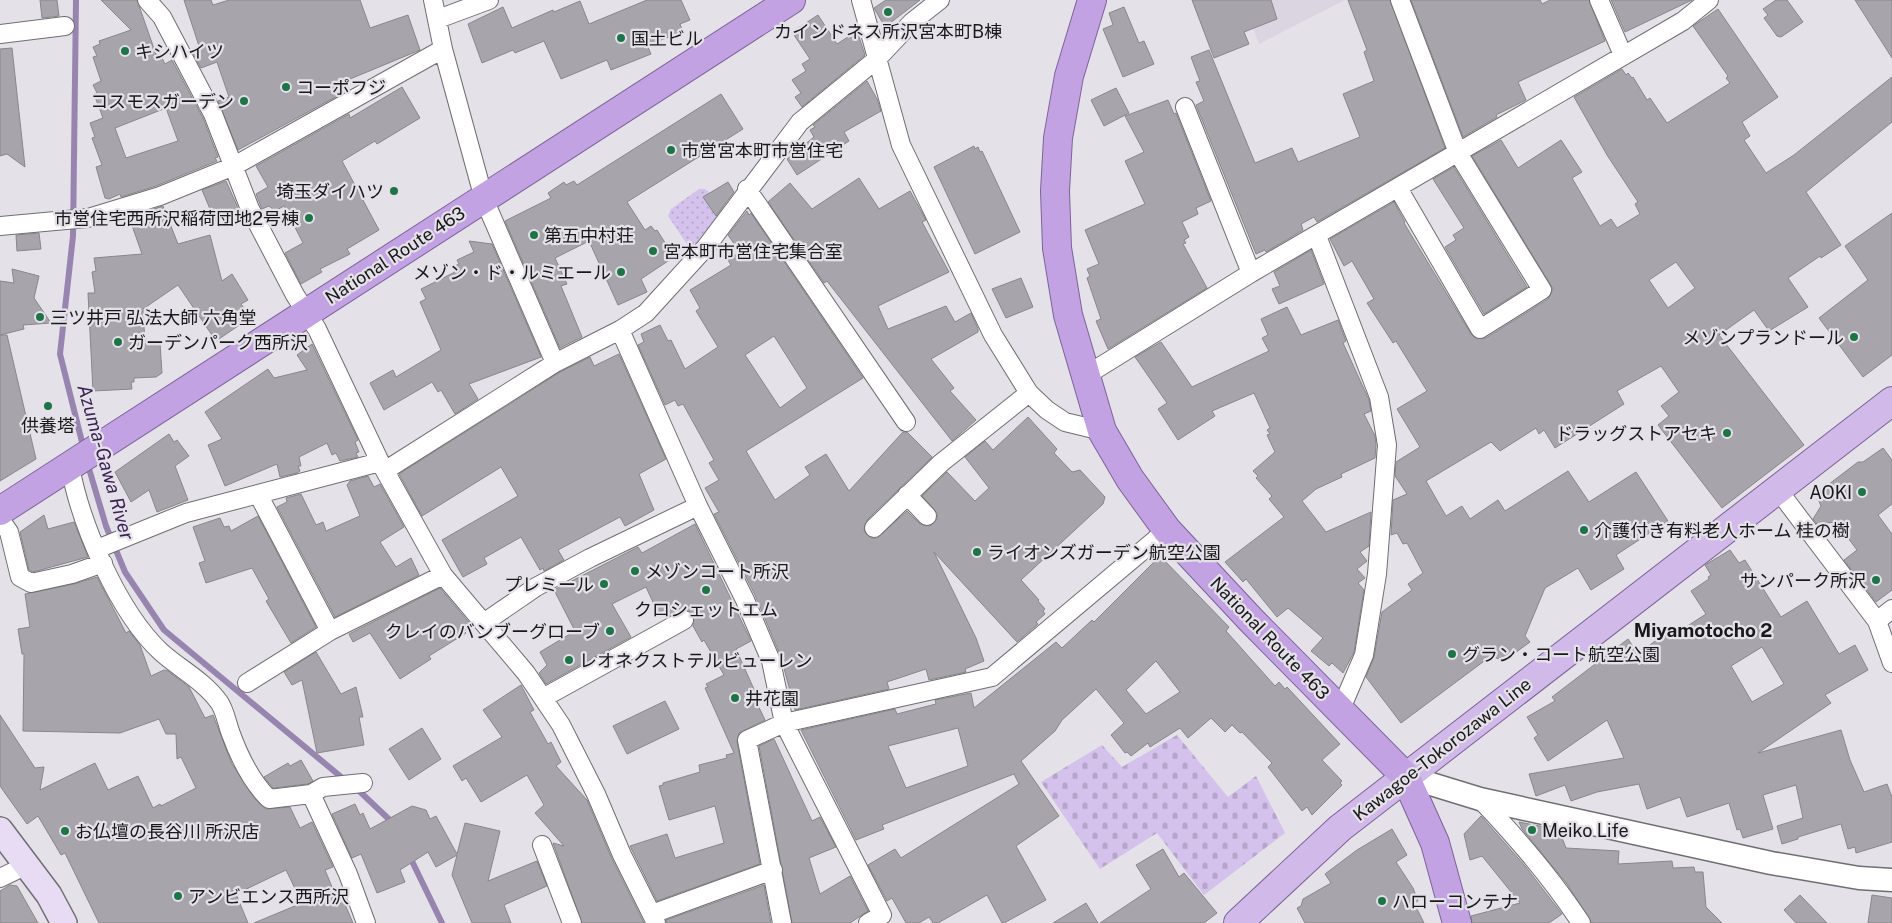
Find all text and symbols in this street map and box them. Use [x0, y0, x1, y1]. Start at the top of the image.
marker: カインドネス所沢宮本町B棟 [882, 6, 894, 18]
place label: カインドネス所沢宮本町B棟 [774, 21, 1002, 42]
place label: 国土ビル [631, 28, 703, 49]
marker: 国土ビル [615, 32, 627, 44]
place label: キシハイツ [135, 41, 224, 62]
marker: キシハイツ [119, 45, 131, 57]
place label: コーポフジ [296, 77, 386, 98]
marker: コーポフジ [280, 81, 292, 93]
place label: コスモスガーデン [90, 91, 234, 112]
marker: コスモスガーデン [238, 95, 250, 107]
place label: 市営宮本町市営住宅 [681, 140, 843, 161]
marker: 市営宮本町市営住宅 [665, 144, 677, 156]
place label: 埼玉ダイハツ [276, 181, 384, 202]
marker: 埼玉ダイハツ [388, 185, 400, 197]
street label: National Route 463 [321, 202, 469, 308]
place label: 市営住宅西所沢稲荷団地2号棟 [54, 208, 299, 229]
marker: 市営住宅西所沢稲荷団地2号棟 [303, 212, 315, 224]
place label: 第五中村荘 [544, 225, 634, 246]
marker: 第五中村荘 [528, 229, 540, 241]
place label: 宮本町市営住宅集合室 [663, 241, 843, 262]
marker: 宮本町市営住宅集合室 [647, 245, 659, 257]
place label: メゾン・ド・ルミエール [413, 262, 611, 283]
marker: メゾン・ド・ルミエール [615, 266, 627, 278]
place label: 三ツ井戸 弘法大師 六角堂 [50, 307, 257, 328]
marker: 三ツ井戸 弘法大師 六角堂 [34, 311, 46, 323]
place label: メゾンプランドール [1683, 327, 1844, 348]
marker: メゾンプランドール [1848, 331, 1860, 343]
place label: ガーデンパーク西所沢 [128, 332, 308, 353]
marker: ガーデンパーク西所沢 [112, 336, 124, 348]
water label: Azuma-Gawa River [73, 382, 139, 543]
marker: 供養塔 [42, 400, 54, 412]
place label: 供養塔 [21, 415, 75, 436]
place label: ドラッグストアセキ [1555, 423, 1717, 444]
marker: ドラッグストアセキ [1721, 427, 1733, 439]
place label: AOKI [1809, 482, 1852, 503]
marker: AOKI [1856, 486, 1868, 498]
place label: 介護付き有料老人ホーム 桂の樹 [1594, 520, 1850, 541]
marker: 介護付き有料老人ホーム 桂の樹 [1578, 524, 1590, 536]
place label: ライオンズガーデン航空公園 [987, 542, 1221, 563]
marker: ライオンズガーデン航空公園 [971, 546, 983, 558]
place label: メゾンコート所沢 [645, 561, 789, 582]
marker: メゾンコート所沢 [629, 565, 641, 577]
place label: サンパーク所沢 [1740, 570, 1866, 591]
street label: National Route 463 [1206, 572, 1334, 704]
place label: プレミール [504, 574, 594, 595]
marker: サンパーク所沢 [1870, 574, 1882, 586]
marker: プレミール [598, 578, 610, 590]
marker: クロシェットエム [700, 584, 712, 596]
place label: クロシェットエム [634, 599, 778, 620]
district label: Miyamotocho 2 [1634, 619, 1772, 641]
place label: クレイのバンブーグローブ [385, 621, 600, 642]
marker: クレイのバンブーグローブ [604, 625, 616, 637]
place label: グラン・コート航空公園 [1462, 644, 1660, 665]
marker: グラン・コート航空公園 [1446, 648, 1458, 660]
place label: レオネクストテルビューレン [579, 650, 812, 671]
marker: レオネクストテルビューレン [563, 654, 575, 666]
street label: Kawagoe-Tokorozawa Line [1349, 673, 1535, 825]
place label: 井花園 [745, 688, 799, 709]
marker: 井花園 [729, 692, 741, 704]
place label: Meiko Life [1542, 820, 1629, 841]
place label: お仏壇の長谷川 所沢店 [75, 821, 259, 842]
marker: Meiko Life [1526, 824, 1538, 836]
marker: お仏壇の長谷川 所沢店 [59, 825, 71, 837]
place label: アンビエンス西所沢 [188, 886, 349, 907]
marker: アンビエンス西所沢 [172, 890, 184, 902]
place label: ハローコンテナ [1392, 891, 1518, 912]
marker: ハローコンテナ [1376, 895, 1388, 907]

